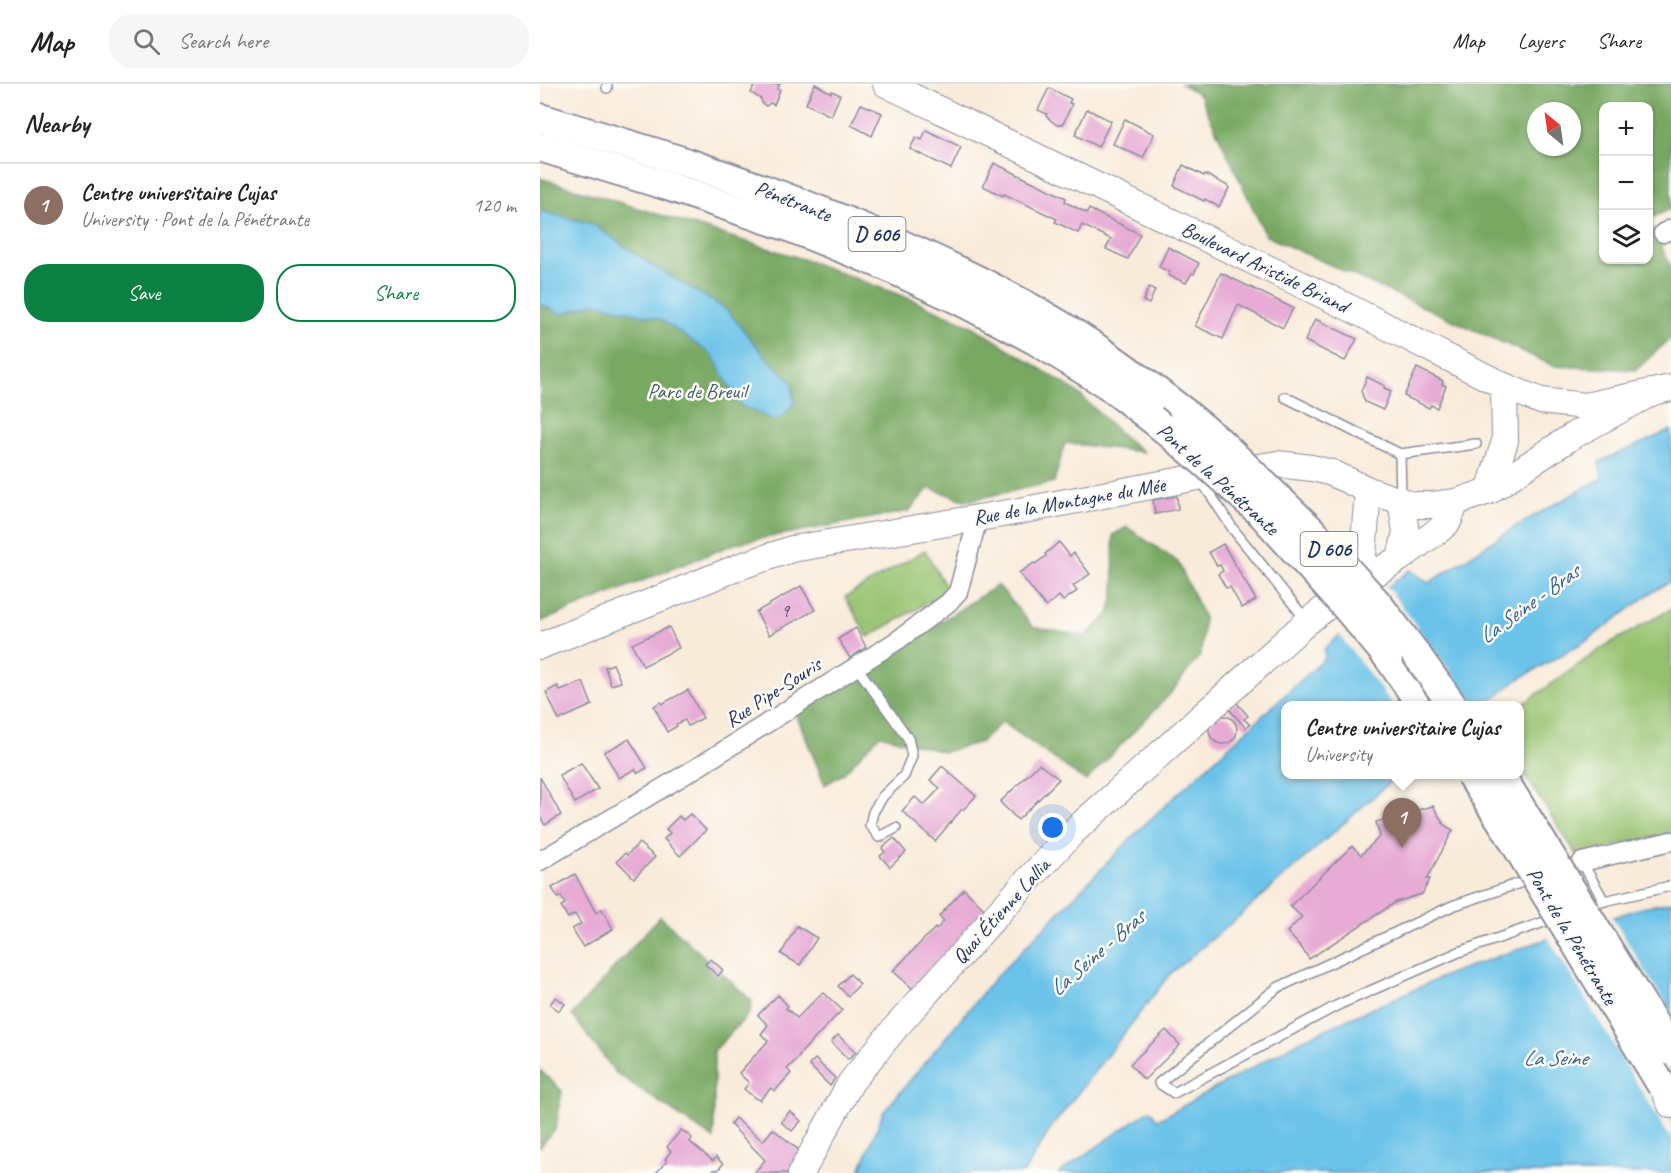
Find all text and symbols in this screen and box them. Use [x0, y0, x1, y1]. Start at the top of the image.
search box [109, 14, 529, 68]
text: Map [30, 24, 73, 59]
icon: search [130, 25, 163, 58]
text: Search here [178, 27, 268, 55]
text: Map [1452, 28, 1485, 54]
text: Layers [1518, 28, 1564, 54]
text: Share [1597, 28, 1641, 54]
north arrow [1527, 102, 1581, 156]
map controls [1599, 102, 1653, 264]
button: + [1599, 102, 1653, 156]
text: Nearby [24, 107, 89, 140]
button: − [1599, 156, 1653, 210]
street label: Pénétrante [751, 175, 836, 228]
text: Centre universitaire Cujas [81, 179, 276, 207]
text: 1 [39, 193, 48, 218]
text: 120 m [473, 193, 516, 218]
text: University · Pont de la Pénétrante [81, 207, 309, 232]
button: layers [1599, 210, 1653, 264]
street label: Boulevard Aristide Briand [1177, 215, 1356, 320]
road number: D 606 [848, 217, 906, 251]
button: Save [24, 264, 264, 322]
button: Share [276, 264, 516, 322]
park label: Parc de Breuil [648, 378, 750, 404]
street label: Pont de la Pénétrante [1152, 417, 1285, 541]
street label: Rue de la Montagne du Mée [971, 471, 1169, 531]
road number: D 606 [1300, 532, 1358, 566]
water label: La Seine - Bras [1473, 556, 1588, 650]
house number: 9 [781, 600, 791, 622]
street label: Rue Pipe-Souris [720, 650, 828, 733]
popup [1281, 701, 1524, 779]
text: Centre universitaire Cujas [1305, 714, 1500, 742]
text: University [1305, 742, 1372, 767]
pin: 1 [1382, 798, 1422, 848]
your location [1038, 813, 1067, 842]
street label: Quai Étienne Lallia [947, 851, 1057, 969]
street label: Pont de la Pénétrante [1521, 863, 1624, 1010]
water label: La Seine - Bras [1043, 902, 1153, 1002]
water label: La Seine [1523, 1044, 1591, 1072]

